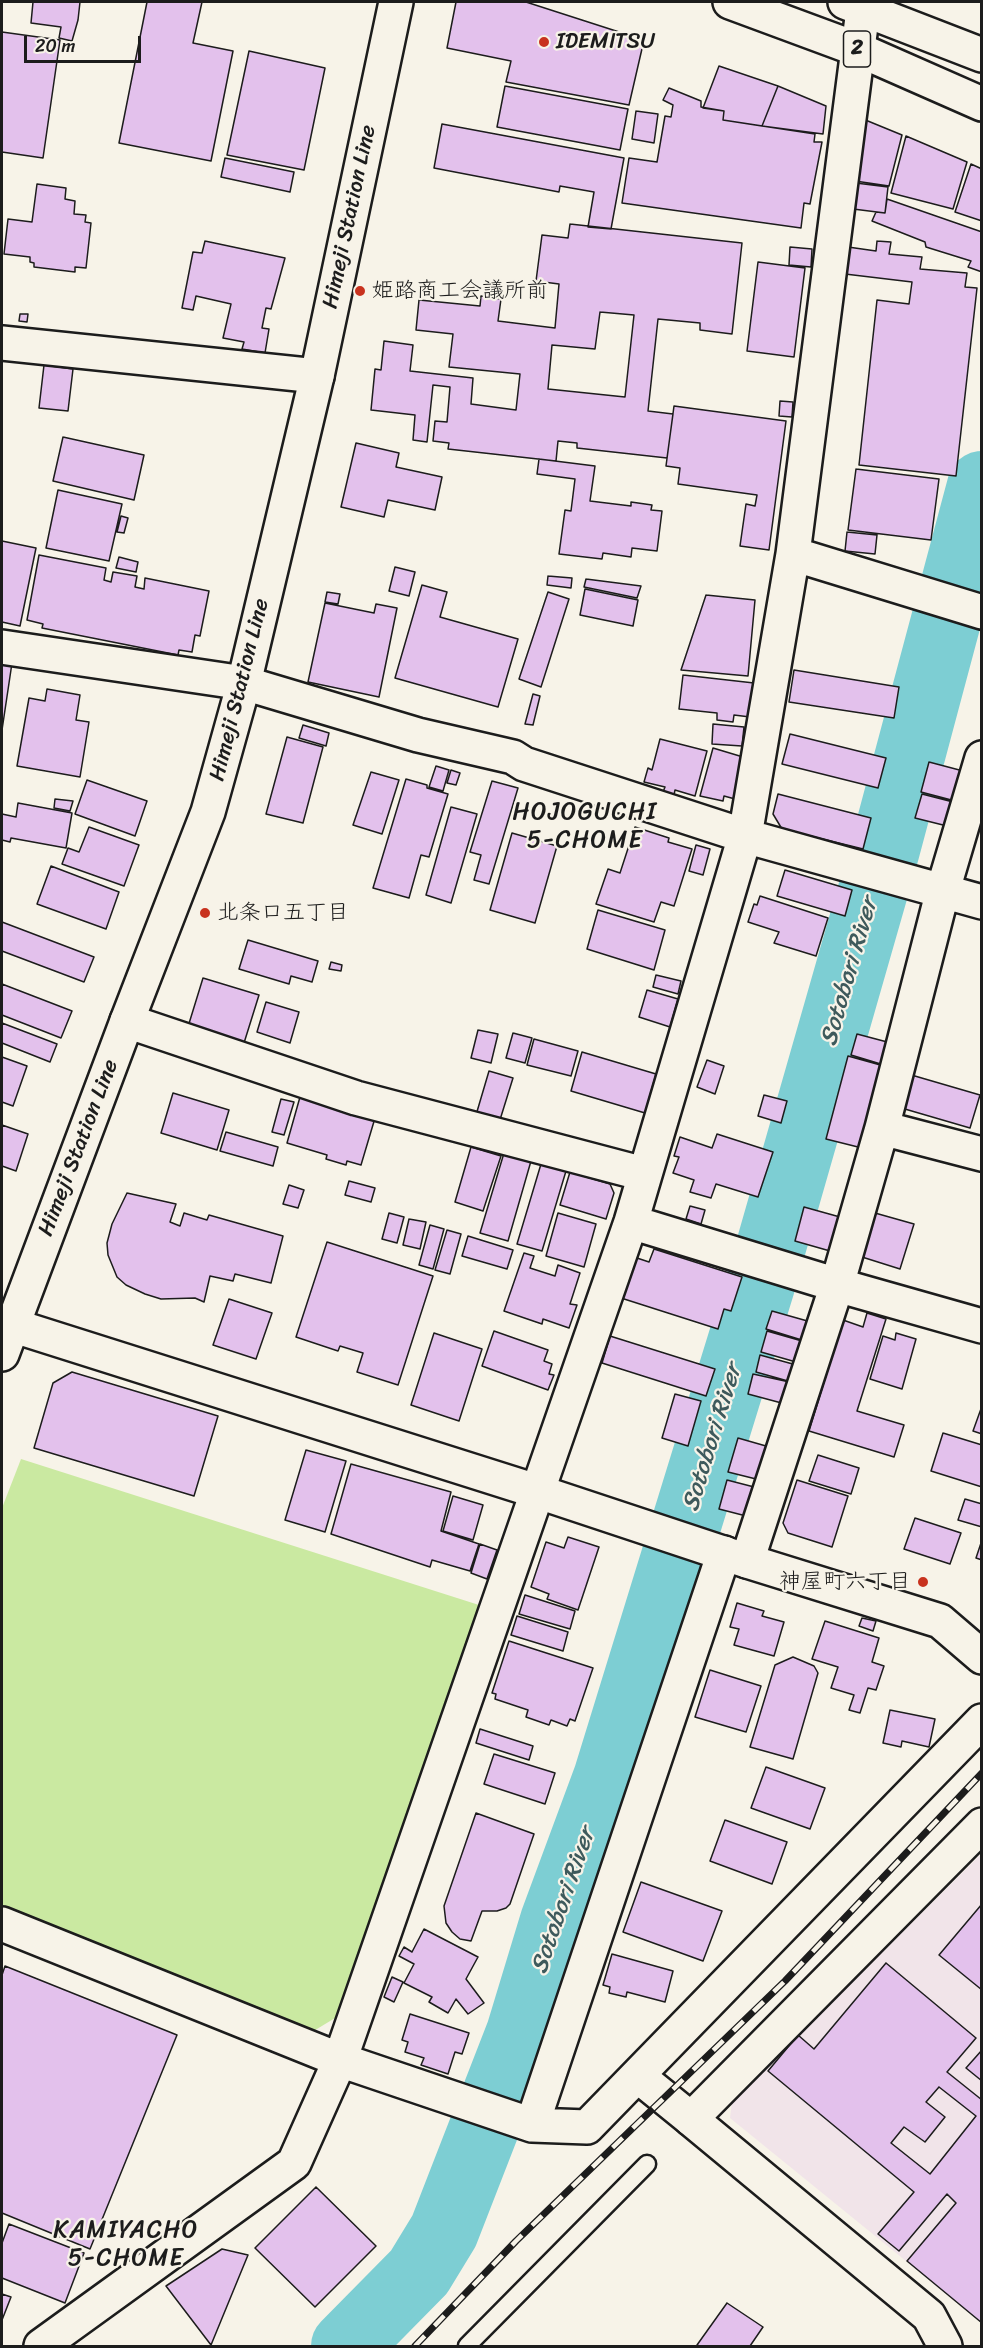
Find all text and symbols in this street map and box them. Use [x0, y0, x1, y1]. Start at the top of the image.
scale bar [27, 24, 144, 62]
place label: IDEMITSU [556, 29, 655, 55]
text: 20 m [35, 30, 75, 62]
road number: 2 [844, 31, 870, 67]
marker: IDEMITSU [537, 35, 551, 49]
street label: Himeji Station Line [318, 123, 382, 311]
place label: 姫路商工会議所前 [372, 278, 548, 304]
marker: 姫路商工会議所前 [353, 284, 367, 298]
street label: Himeji Station Line [205, 596, 275, 784]
district label: HOJOGUCHI 5-CHOME [513, 799, 657, 855]
water label: Sotobori River [815, 895, 885, 1049]
place label: 北条口五丁目 [217, 900, 349, 926]
marker: 北条口五丁目 [198, 906, 212, 920]
street label: Himeji Station Line [33, 1056, 125, 1240]
water label: Sotobori River [677, 1361, 749, 1515]
place label: 神屋町六丁目 [779, 1569, 911, 1595]
marker: 神屋町六丁目 [916, 1575, 930, 1589]
water label: Sotobori River [526, 1825, 602, 1977]
district label: KAMIYACHO 5-CHOME [54, 2217, 198, 2273]

